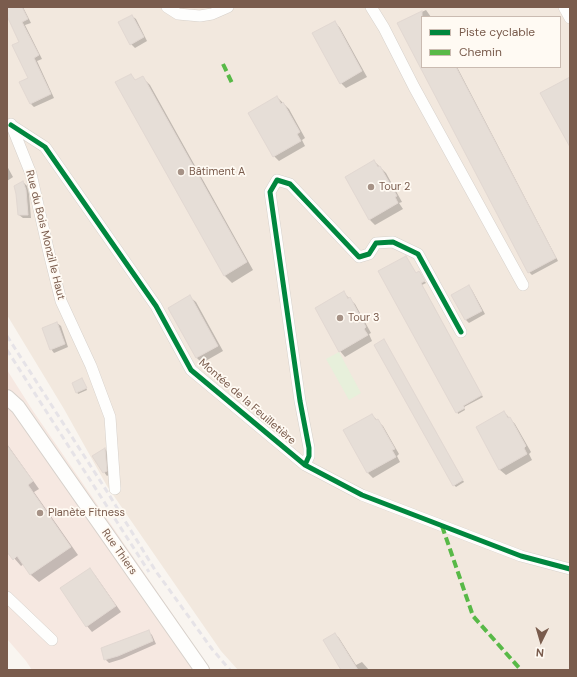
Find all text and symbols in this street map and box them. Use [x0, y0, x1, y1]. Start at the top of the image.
legend [421, 16, 561, 68]
text: Piste cyclable [459, 24, 535, 40]
text: Chemin [459, 44, 502, 60]
place label: Bâtiment A [189, 165, 245, 179]
marker: Bâtiment A [176, 167, 186, 177]
street label: Rue du Bois Monzil le Haut [22, 169, 68, 301]
place label: Tour 2 [379, 180, 410, 194]
marker: Tour 2 [366, 182, 376, 192]
place label: Tour 3 [348, 311, 380, 325]
marker: Tour 3 [335, 313, 345, 323]
street label: Montée de la Feuilletière [196, 356, 298, 448]
place label: Planète Fitness [48, 506, 125, 520]
marker: Planète Fitness [35, 508, 45, 518]
street label: Rue Thiers [98, 527, 140, 577]
north arrow [521, 621, 561, 661]
text: N [535, 646, 545, 660]

